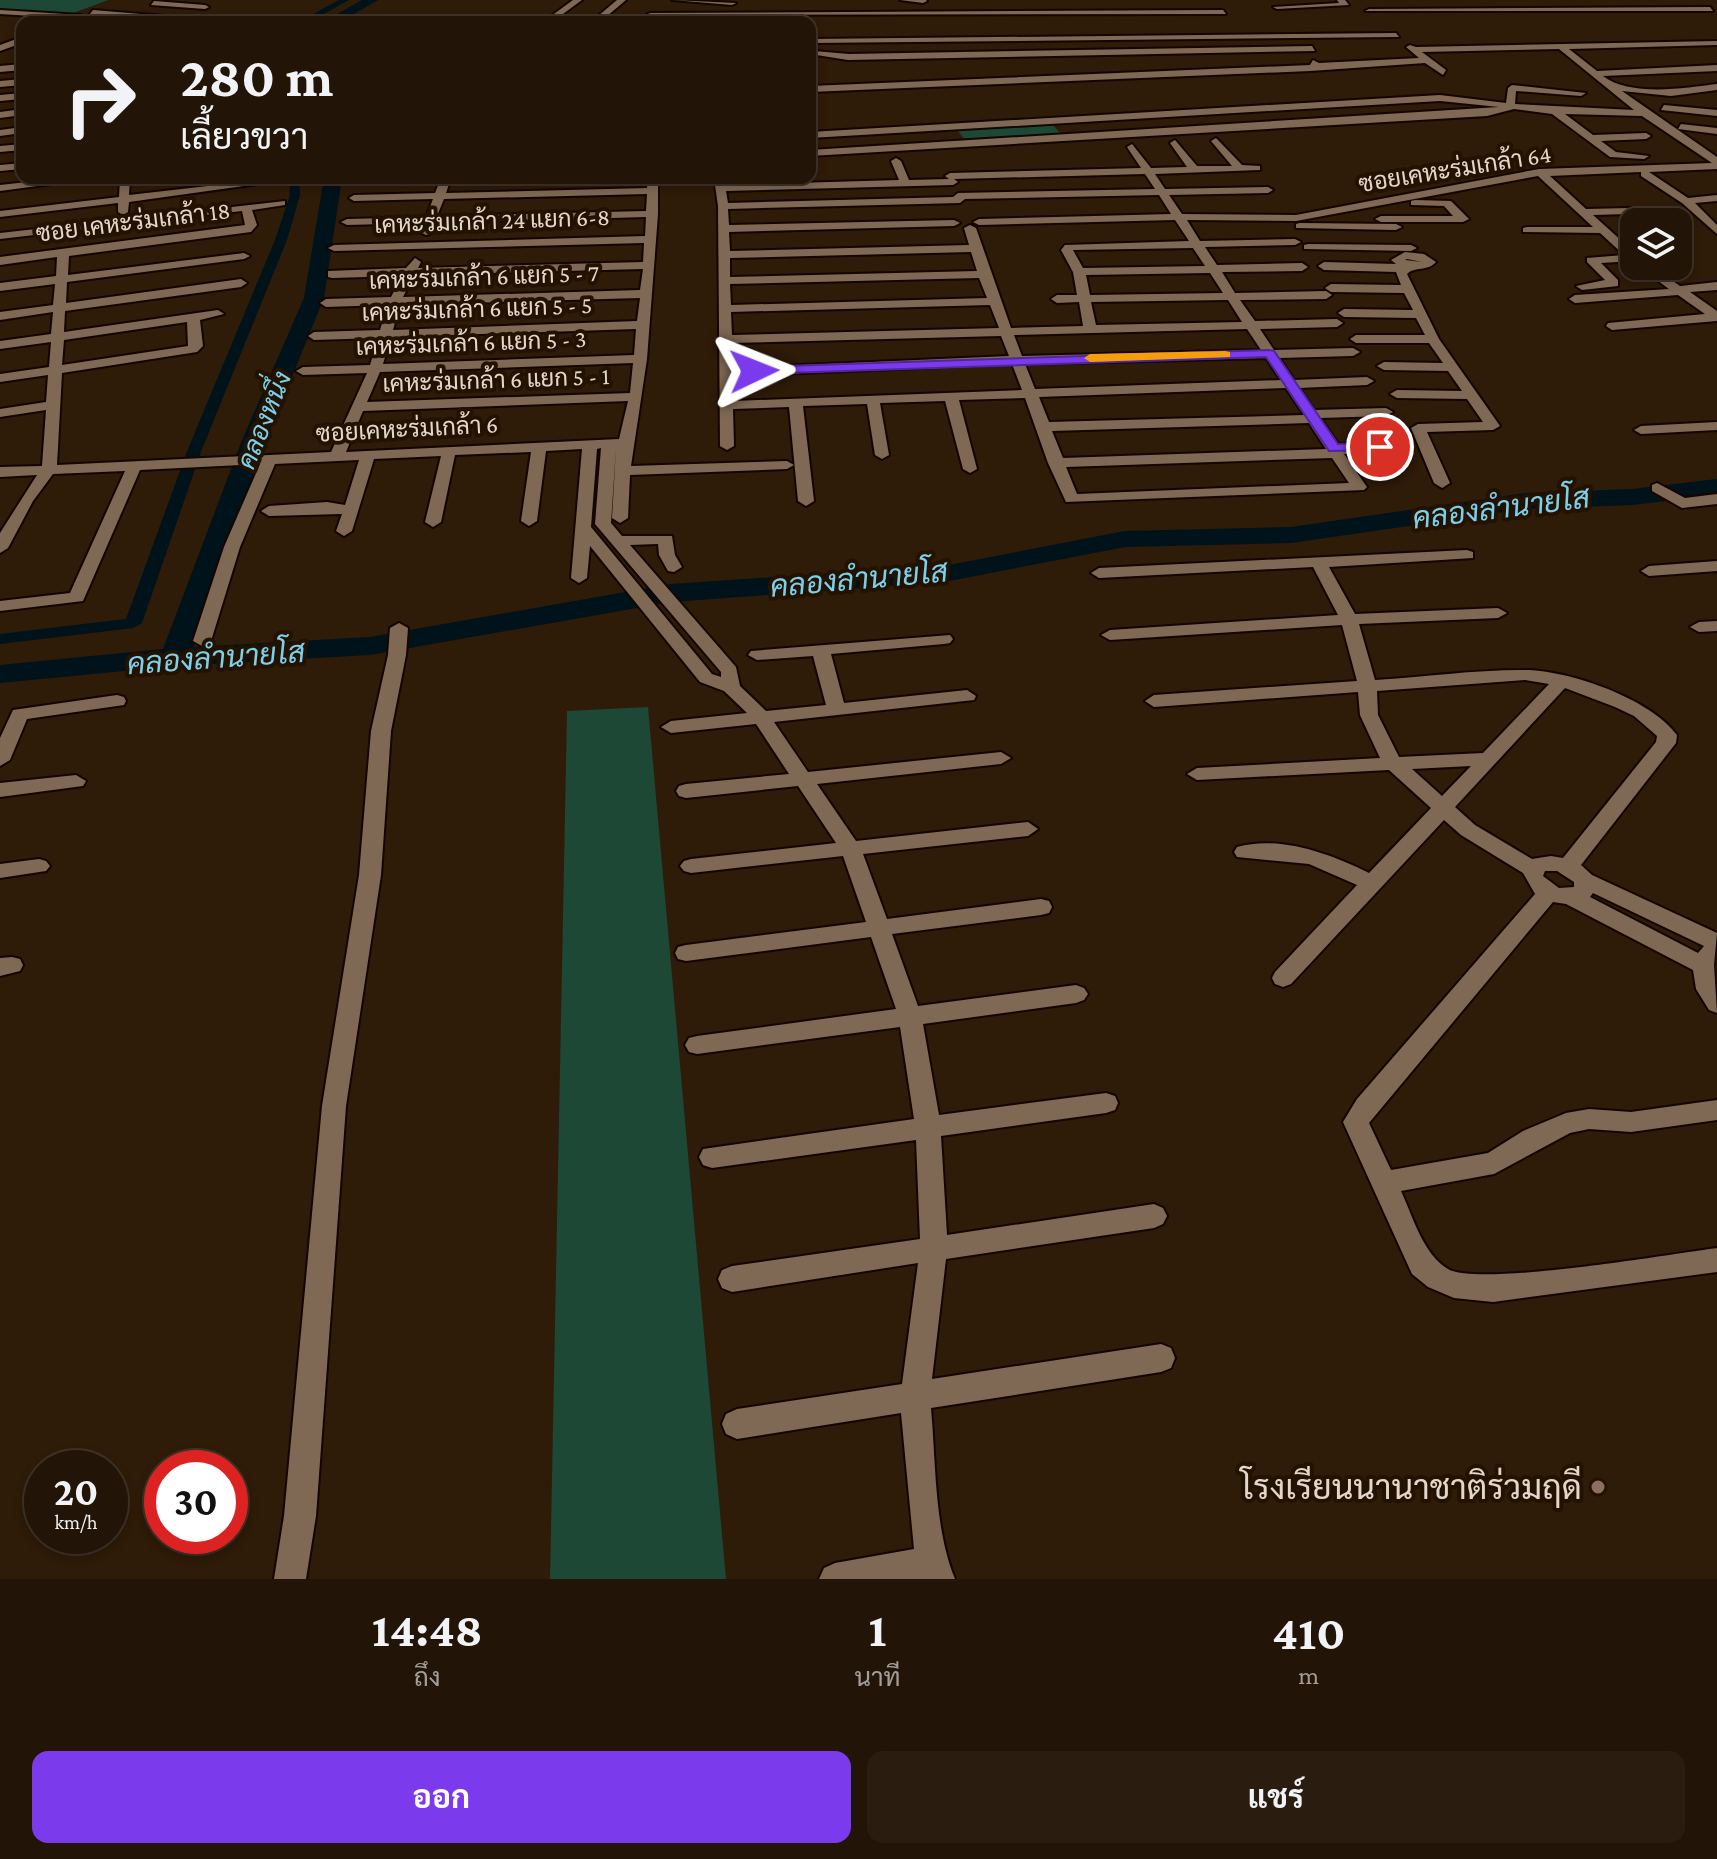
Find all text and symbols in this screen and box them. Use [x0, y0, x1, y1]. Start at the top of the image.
text: 280 m [180, 46, 333, 108]
icon: right [48, 48, 152, 152]
text: เลี้ยวขวา [180, 117, 308, 157]
street label: ซอยเคหะร่มเกล้า 64 [1356, 139, 1553, 197]
street label: ซอย เคหะร่มเกล้า 18 [34, 195, 232, 247]
street label: เคหะร่มเกล้า 24 แยก 6-8 [374, 202, 610, 238]
map controls [1620, 208, 1692, 280]
button: layers [1620, 208, 1692, 280]
street label: เคหะร่มเกล้า 6 แยก 5 - 7 [368, 258, 600, 294]
street label: เคหะร่มเกล้า 6 แยก 5 - 5 [361, 290, 593, 326]
street label: เคหะร่มเกล้า 6 แยก 5 - 3 [355, 324, 587, 360]
position arrow [712, 329, 796, 413]
street label: เคหะร่มเกล้า 6 แยก 5 - 1 [382, 361, 610, 397]
water label: คลองหนึ่ง [224, 364, 297, 473]
street label: ซอยเคหะร่มเกล้า 6 [315, 409, 499, 447]
pin [1346, 413, 1414, 481]
icon: arrive [1358, 425, 1402, 469]
water label: คลองลำนายโส [1410, 477, 1593, 535]
water label: คลองลำนายโส [768, 551, 951, 603]
water label: คลองลำนายโส [126, 632, 308, 680]
speed limit sign: 30 [144, 1450, 248, 1554]
place label: โรงเรียนนานาชาติร่วมฤดี [1238, 1465, 1582, 1508]
text: 20 [54, 1469, 98, 1514]
marker: โรงเรียนนานาชาติร่วมฤดี [1589, 1478, 1607, 1496]
text: km/h [54, 1511, 98, 1533]
text: 14:48 [372, 1603, 483, 1656]
text: 1 [869, 1603, 886, 1656]
text: 410 [1272, 1606, 1345, 1659]
text: m [1298, 1661, 1319, 1690]
text: ถึง [414, 1663, 441, 1692]
text: นาที [854, 1663, 901, 1692]
button: ออก [32, 1751, 851, 1843]
button: แชร์ [867, 1751, 1685, 1843]

